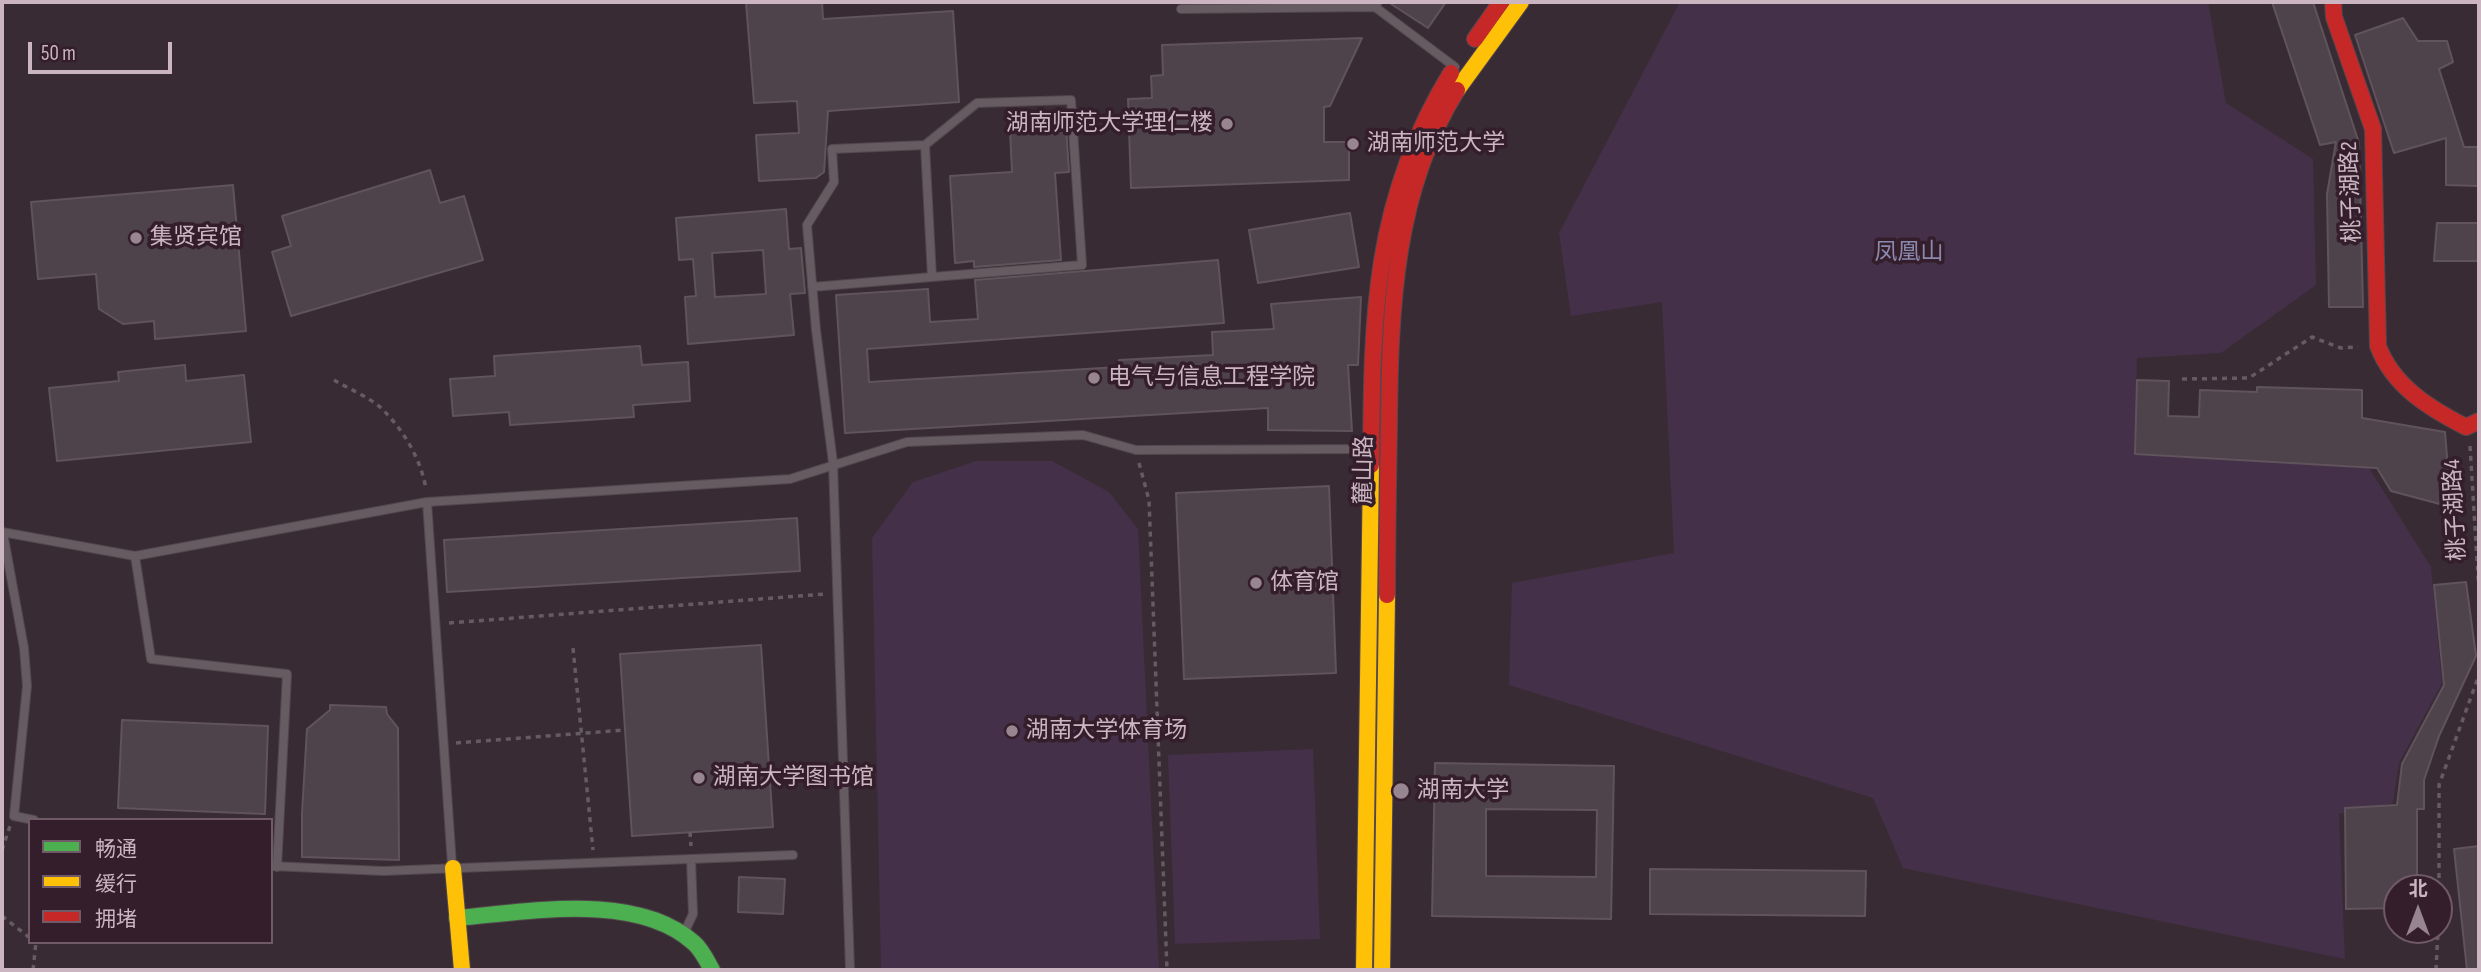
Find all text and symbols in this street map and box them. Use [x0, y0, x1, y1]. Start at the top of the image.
scale bar [32, 28, 175, 72]
text: 50 m [41, 41, 76, 66]
place label: 湖南师范大学理仁楼 [1006, 110, 1213, 138]
marker: 湖南师范大学理仁楼 [1219, 116, 1235, 132]
place label: 湖南师范大学 [1367, 130, 1505, 158]
marker: 湖南师范大学 [1345, 136, 1361, 152]
street label: 桃子湖路2 [2336, 141, 2368, 243]
place label: 集贤宾馆 [150, 224, 242, 252]
marker: 集贤宾馆 [128, 230, 144, 246]
park label: 凤凰山 [1875, 239, 1943, 267]
place label: 电气与信息工程学院 [1108, 364, 1315, 392]
marker: 电气与信息工程学院 [1086, 370, 1102, 386]
street label: 麓山路 [1351, 435, 1379, 505]
street label: 桃子湖路4 [2440, 459, 2472, 561]
place label: 体育馆 [1270, 569, 1339, 597]
marker: 体育馆 [1248, 575, 1264, 591]
place label: 湖南大学体育场 [1026, 717, 1187, 745]
marker: 湖南大学体育场 [1004, 723, 1020, 739]
place label: 湖南大学图书馆 [713, 764, 874, 792]
marker: 湖南大学图书馆 [691, 770, 707, 786]
place label: 湖南大学 [1417, 777, 1509, 805]
marker: 湖南大学 [1391, 781, 1411, 801]
legend [28, 818, 273, 944]
text: 畅通 [95, 837, 137, 862]
text: 缓行 [95, 872, 137, 897]
north arrow [2383, 874, 2453, 944]
text: 北 [2408, 878, 2428, 901]
text: 拥堵 [95, 907, 137, 932]

